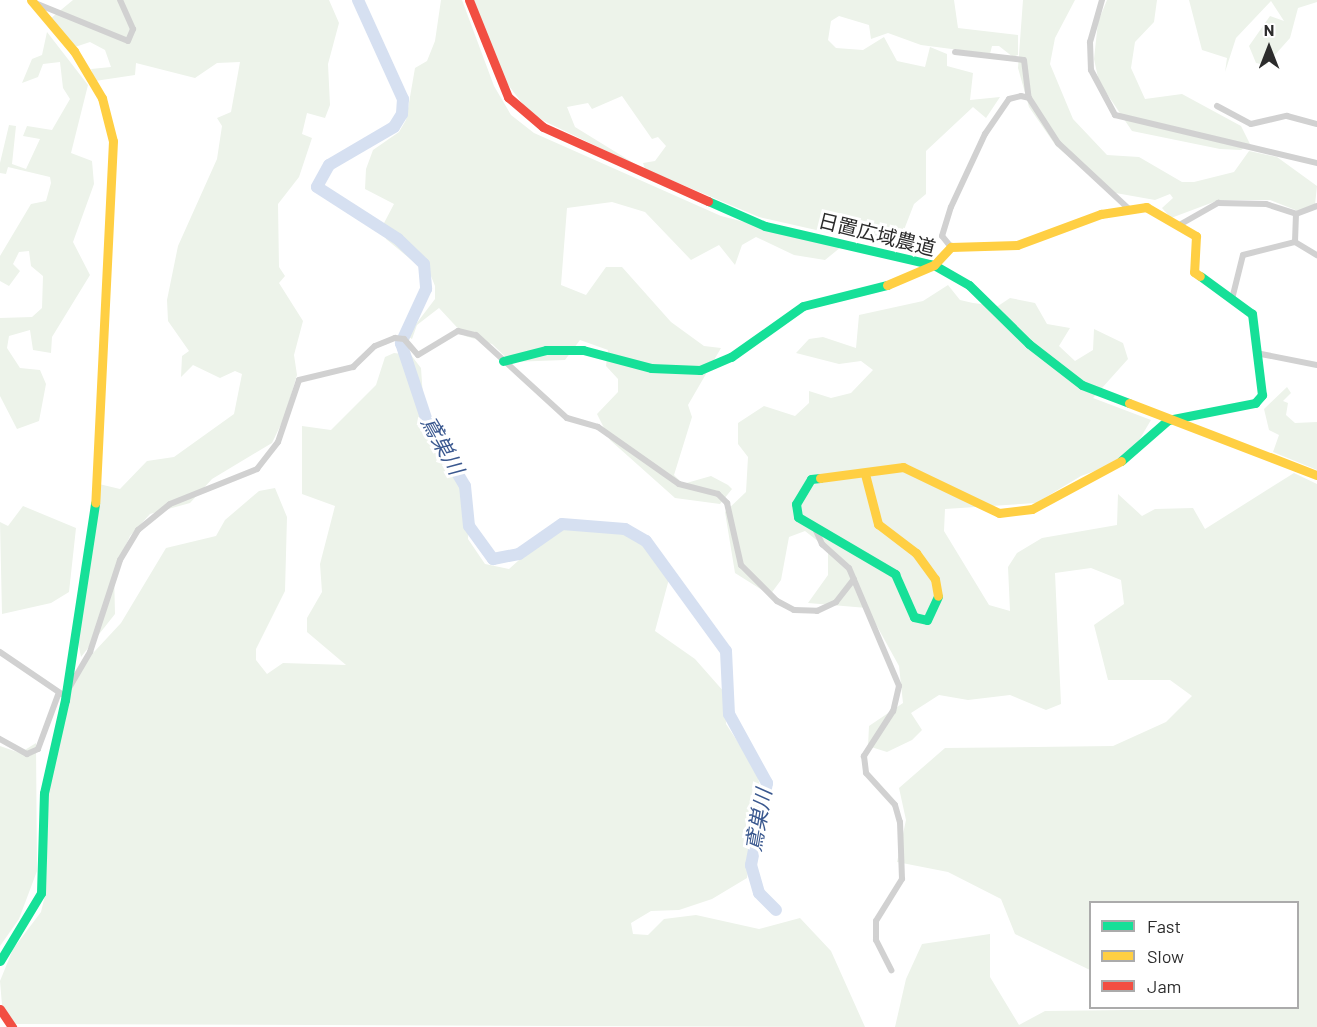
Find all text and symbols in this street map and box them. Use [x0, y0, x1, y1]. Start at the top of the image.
north arrow [1239, 18, 1299, 78]
text: N [1264, 20, 1274, 39]
street label: 日置広域農道 [816, 208, 938, 260]
water label: 鳶巣川 [417, 411, 469, 479]
water label: 鳶巣川 [740, 787, 776, 853]
legend [1089, 901, 1299, 1009]
text: Fast [1147, 915, 1181, 937]
text: Slow [1147, 945, 1184, 967]
text: Jam [1147, 975, 1181, 997]

